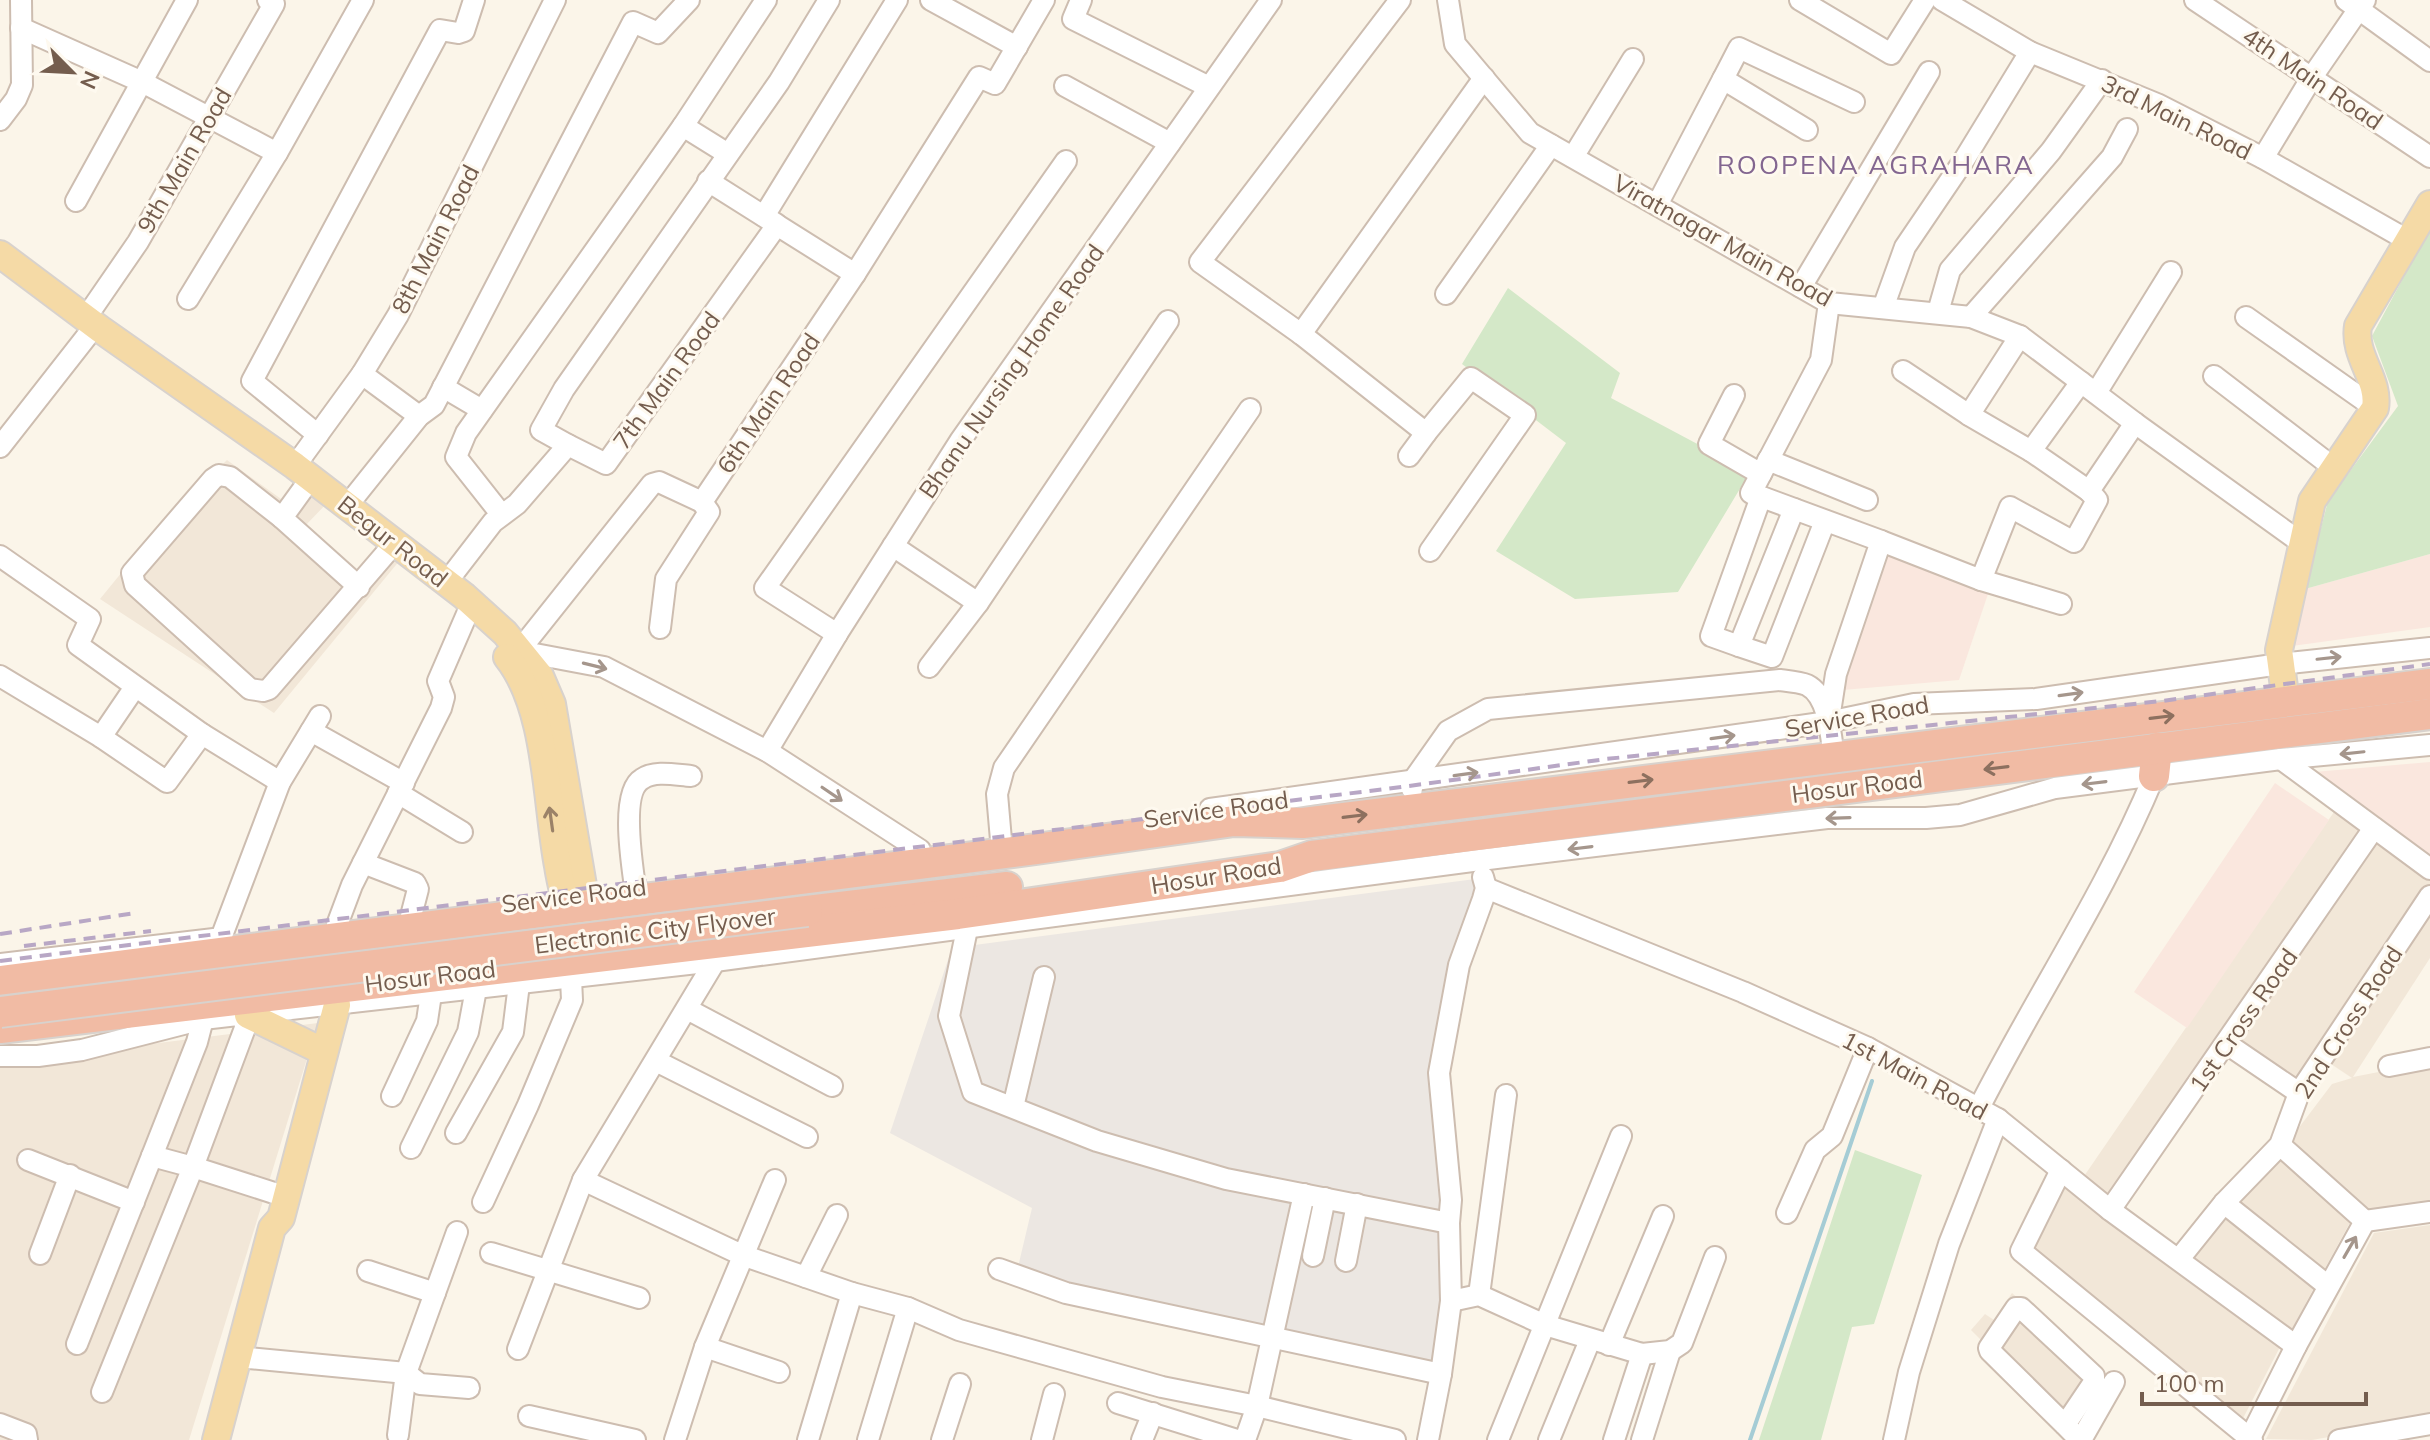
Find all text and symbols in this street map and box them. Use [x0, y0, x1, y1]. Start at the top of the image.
street label: 4th Main Road [2237, 20, 2389, 136]
north arrow [32, 32, 112, 112]
text: N [74, 67, 106, 93]
street label: 3rd Main Road [2097, 68, 2257, 166]
street label: 9th Main Road [130, 82, 238, 238]
district label: ROOPENA AGRAHARA [1717, 148, 2035, 181]
street label: 8th Main Road [385, 160, 485, 318]
street label: Viratnagar Main Road [1608, 167, 1838, 313]
street label: Bhanu Nursing Home Road [912, 238, 1110, 504]
street label: 7th Main Road [606, 305, 726, 455]
street label: 6th Main Road [710, 327, 826, 479]
street label: Begur Road [332, 489, 454, 593]
one-way arrow [2315, 651, 2342, 666]
one-way arrow [582, 659, 608, 674]
one-way arrow [2058, 686, 2084, 701]
street label: Service Road [1783, 689, 1931, 743]
one-way arrow [2148, 710, 2175, 725]
one-way arrow [1710, 729, 1735, 744]
one-way arrow [2339, 745, 2366, 760]
one-way arrow [1983, 761, 2010, 776]
street label: Hosur Road [1790, 763, 1924, 809]
one-way arrow [1453, 766, 1478, 781]
one-way arrow [1627, 774, 1654, 789]
one-way arrow [2081, 776, 2108, 791]
street label: Service Road [1142, 784, 1290, 834]
one-way arrow [820, 787, 843, 803]
one-way arrow [543, 807, 558, 832]
one-way arrow [1341, 809, 1368, 824]
one-way arrow [1825, 811, 1852, 826]
one-way arrow [1567, 841, 1594, 856]
street label: Hosur Road [1149, 850, 1283, 900]
street label: Service Road [500, 871, 648, 919]
street label: Electronic City Flyover [533, 900, 778, 960]
street label: 2nd Cross Road [2287, 940, 2409, 1104]
street label: 1st Cross Road [2182, 942, 2304, 1098]
street label: Hosur Road [363, 953, 497, 999]
street label: 1st Main Road [1837, 1024, 1993, 1126]
one-way arrow [2343, 1236, 2359, 1259]
scale bar [2142, 1356, 2366, 1406]
text: 100 m [2154, 1368, 2225, 1398]

